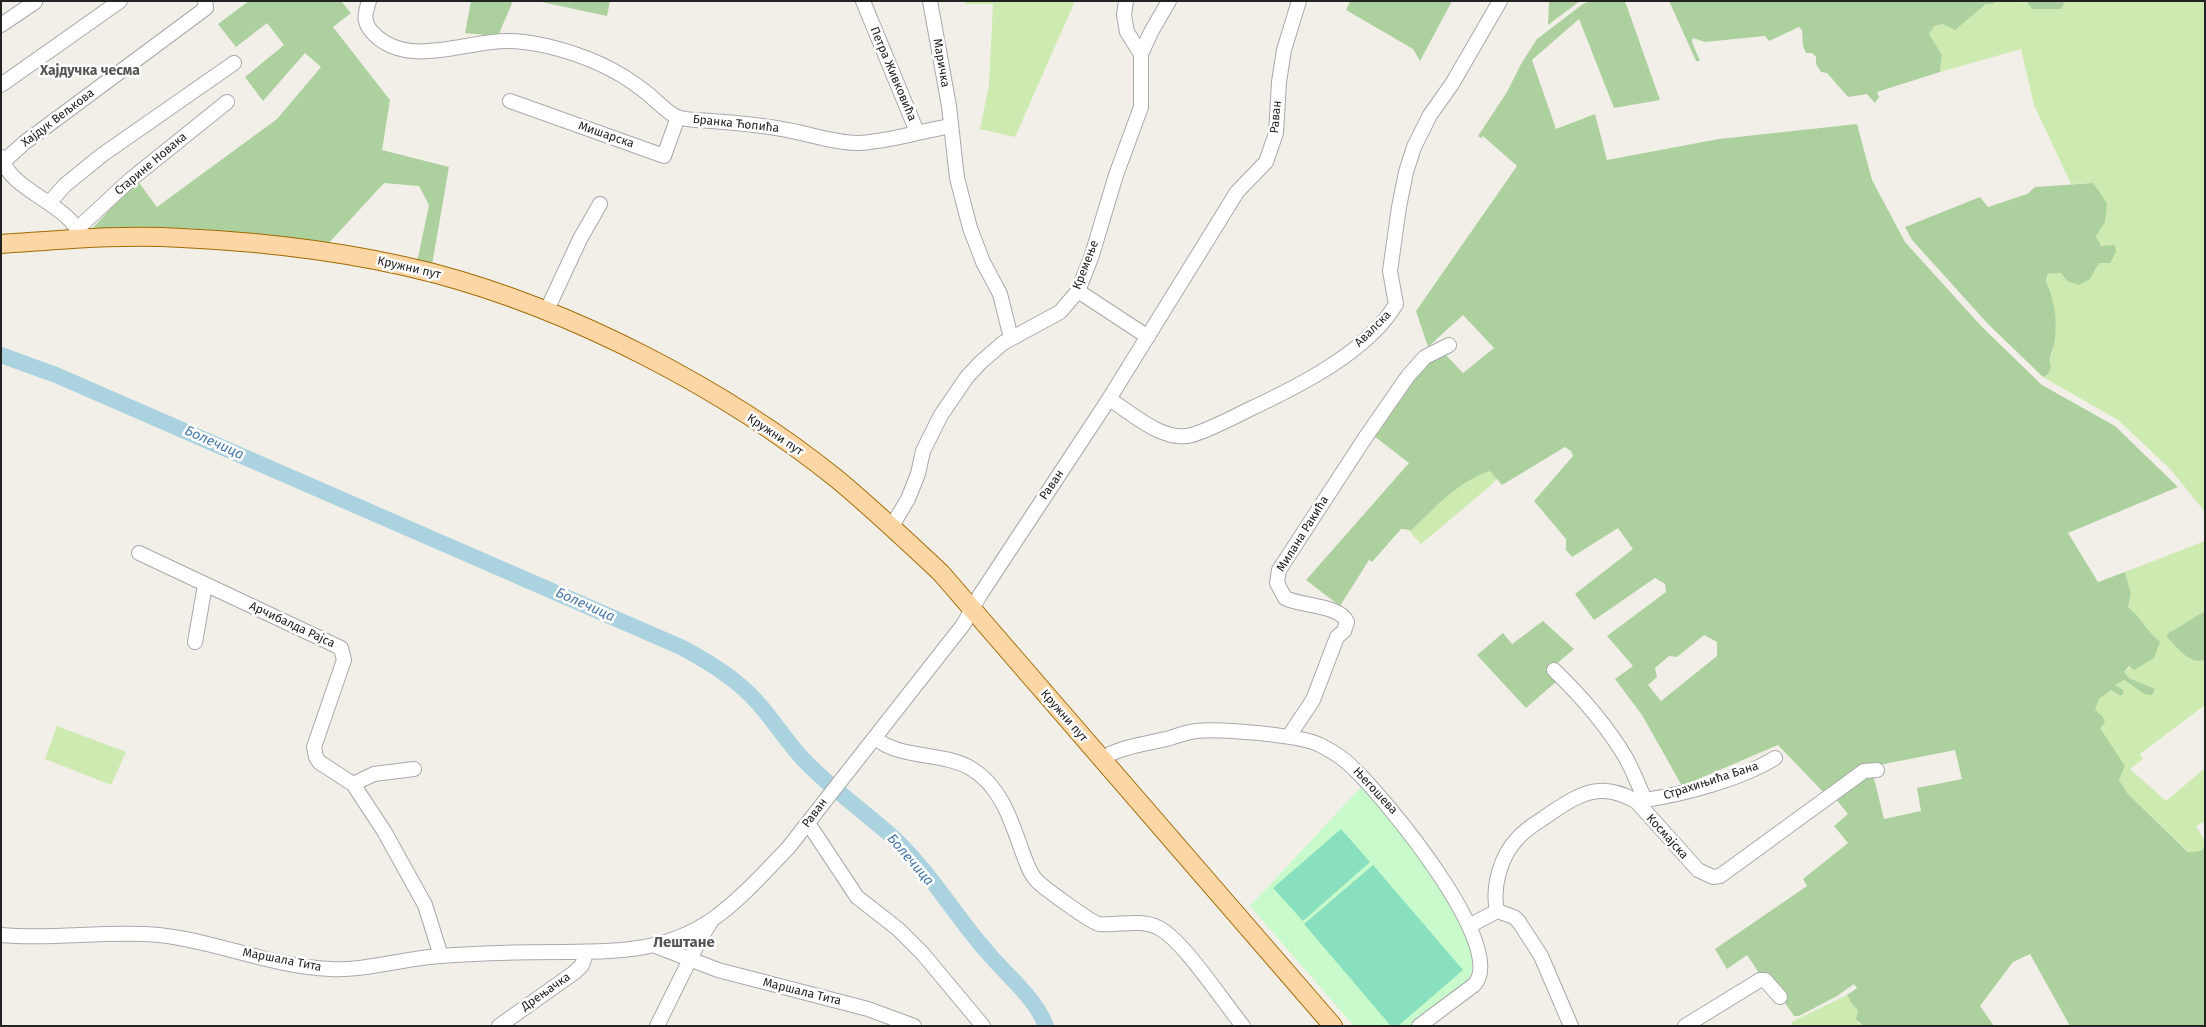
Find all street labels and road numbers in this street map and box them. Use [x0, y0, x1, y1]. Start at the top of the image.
street label: Петра Живковића [867, 25, 919, 123]
street label: Маричка [930, 37, 952, 89]
street label: Хајдук Вељкова [19, 86, 97, 150]
street label: Раван [1267, 100, 1285, 134]
street label: Бранка Ћопића [692, 112, 780, 136]
street label: Мишарска [576, 119, 636, 151]
street label: Старине Новака [112, 130, 190, 198]
street label: Кремење [1070, 238, 1102, 292]
street label: Кружни пут [376, 254, 442, 282]
street label: Авалска [1352, 308, 1394, 350]
street label: Кружни пут [744, 411, 806, 459]
street label: Раван [1037, 467, 1067, 503]
street label: Милана Ракића [1274, 493, 1332, 575]
street label: Арчибалда Рајса [247, 599, 337, 651]
street label: Кружни пут [1037, 687, 1091, 745]
street label: Страхињића Бана [1662, 759, 1760, 803]
street label: Његошева [1350, 765, 1400, 817]
street label: Раван [799, 795, 831, 831]
street label: Космајска [1643, 811, 1691, 863]
street label: Маршала Тита [241, 945, 323, 975]
street label: Дрењачка [519, 970, 573, 1014]
street label: Маршала Тита [761, 975, 843, 1009]

